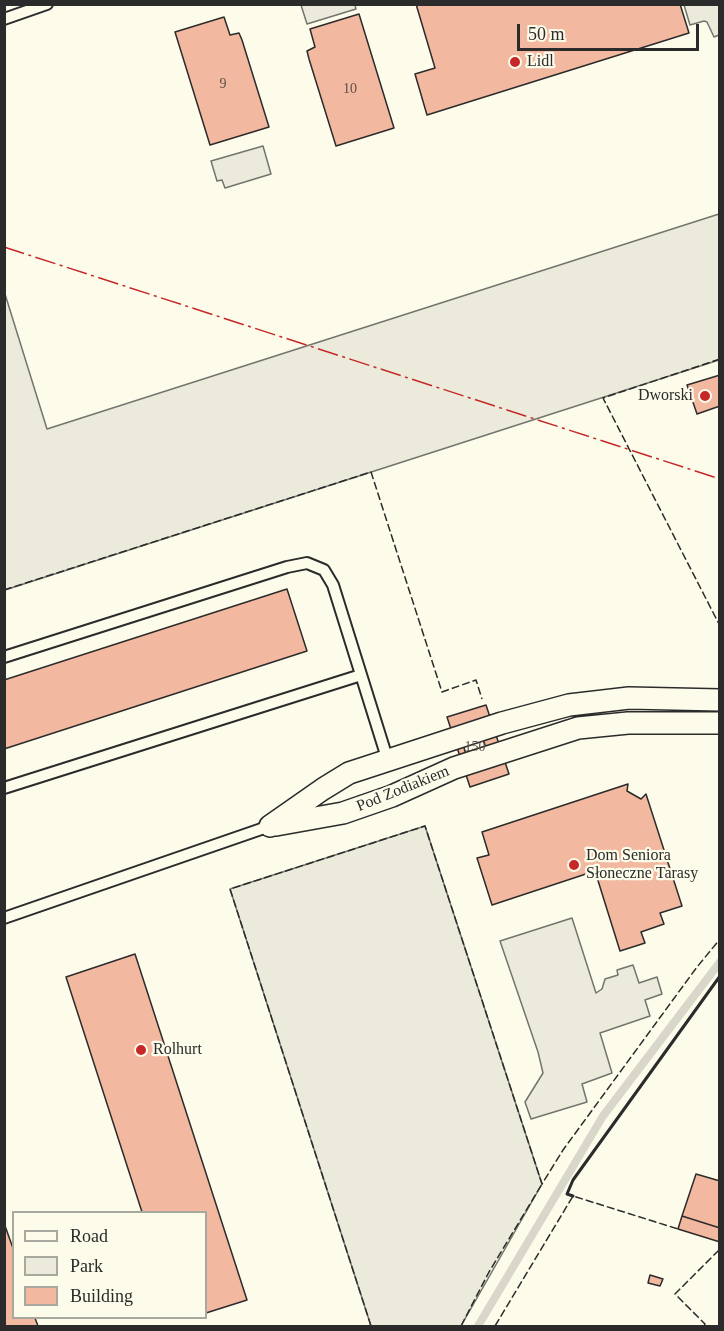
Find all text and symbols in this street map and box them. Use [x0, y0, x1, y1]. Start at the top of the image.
scale bar [520, 12, 702, 50]
text: 50 m [528, 24, 565, 44]
place label: Lidl [527, 52, 554, 72]
marker: Lidl [508, 55, 522, 69]
house number: 9 [219, 76, 226, 92]
house number: 10 [343, 81, 357, 97]
place label: Dworski [638, 386, 693, 406]
marker: Dworski [698, 389, 712, 403]
house number: 150 [464, 739, 486, 755]
street label: Pod Zodiakiem [354, 762, 452, 816]
place label: Dom Seniora Słoneczne Tarasy [586, 846, 698, 884]
marker: Dom Seniora Słoneczne Tarasy [567, 858, 581, 872]
place label: Rolhurt [153, 1040, 202, 1060]
marker: Rolhurt [134, 1043, 148, 1057]
legend [12, 1211, 207, 1319]
text: Road [70, 1226, 108, 1246]
text: Park [70, 1256, 103, 1276]
text: Building [70, 1286, 133, 1306]

